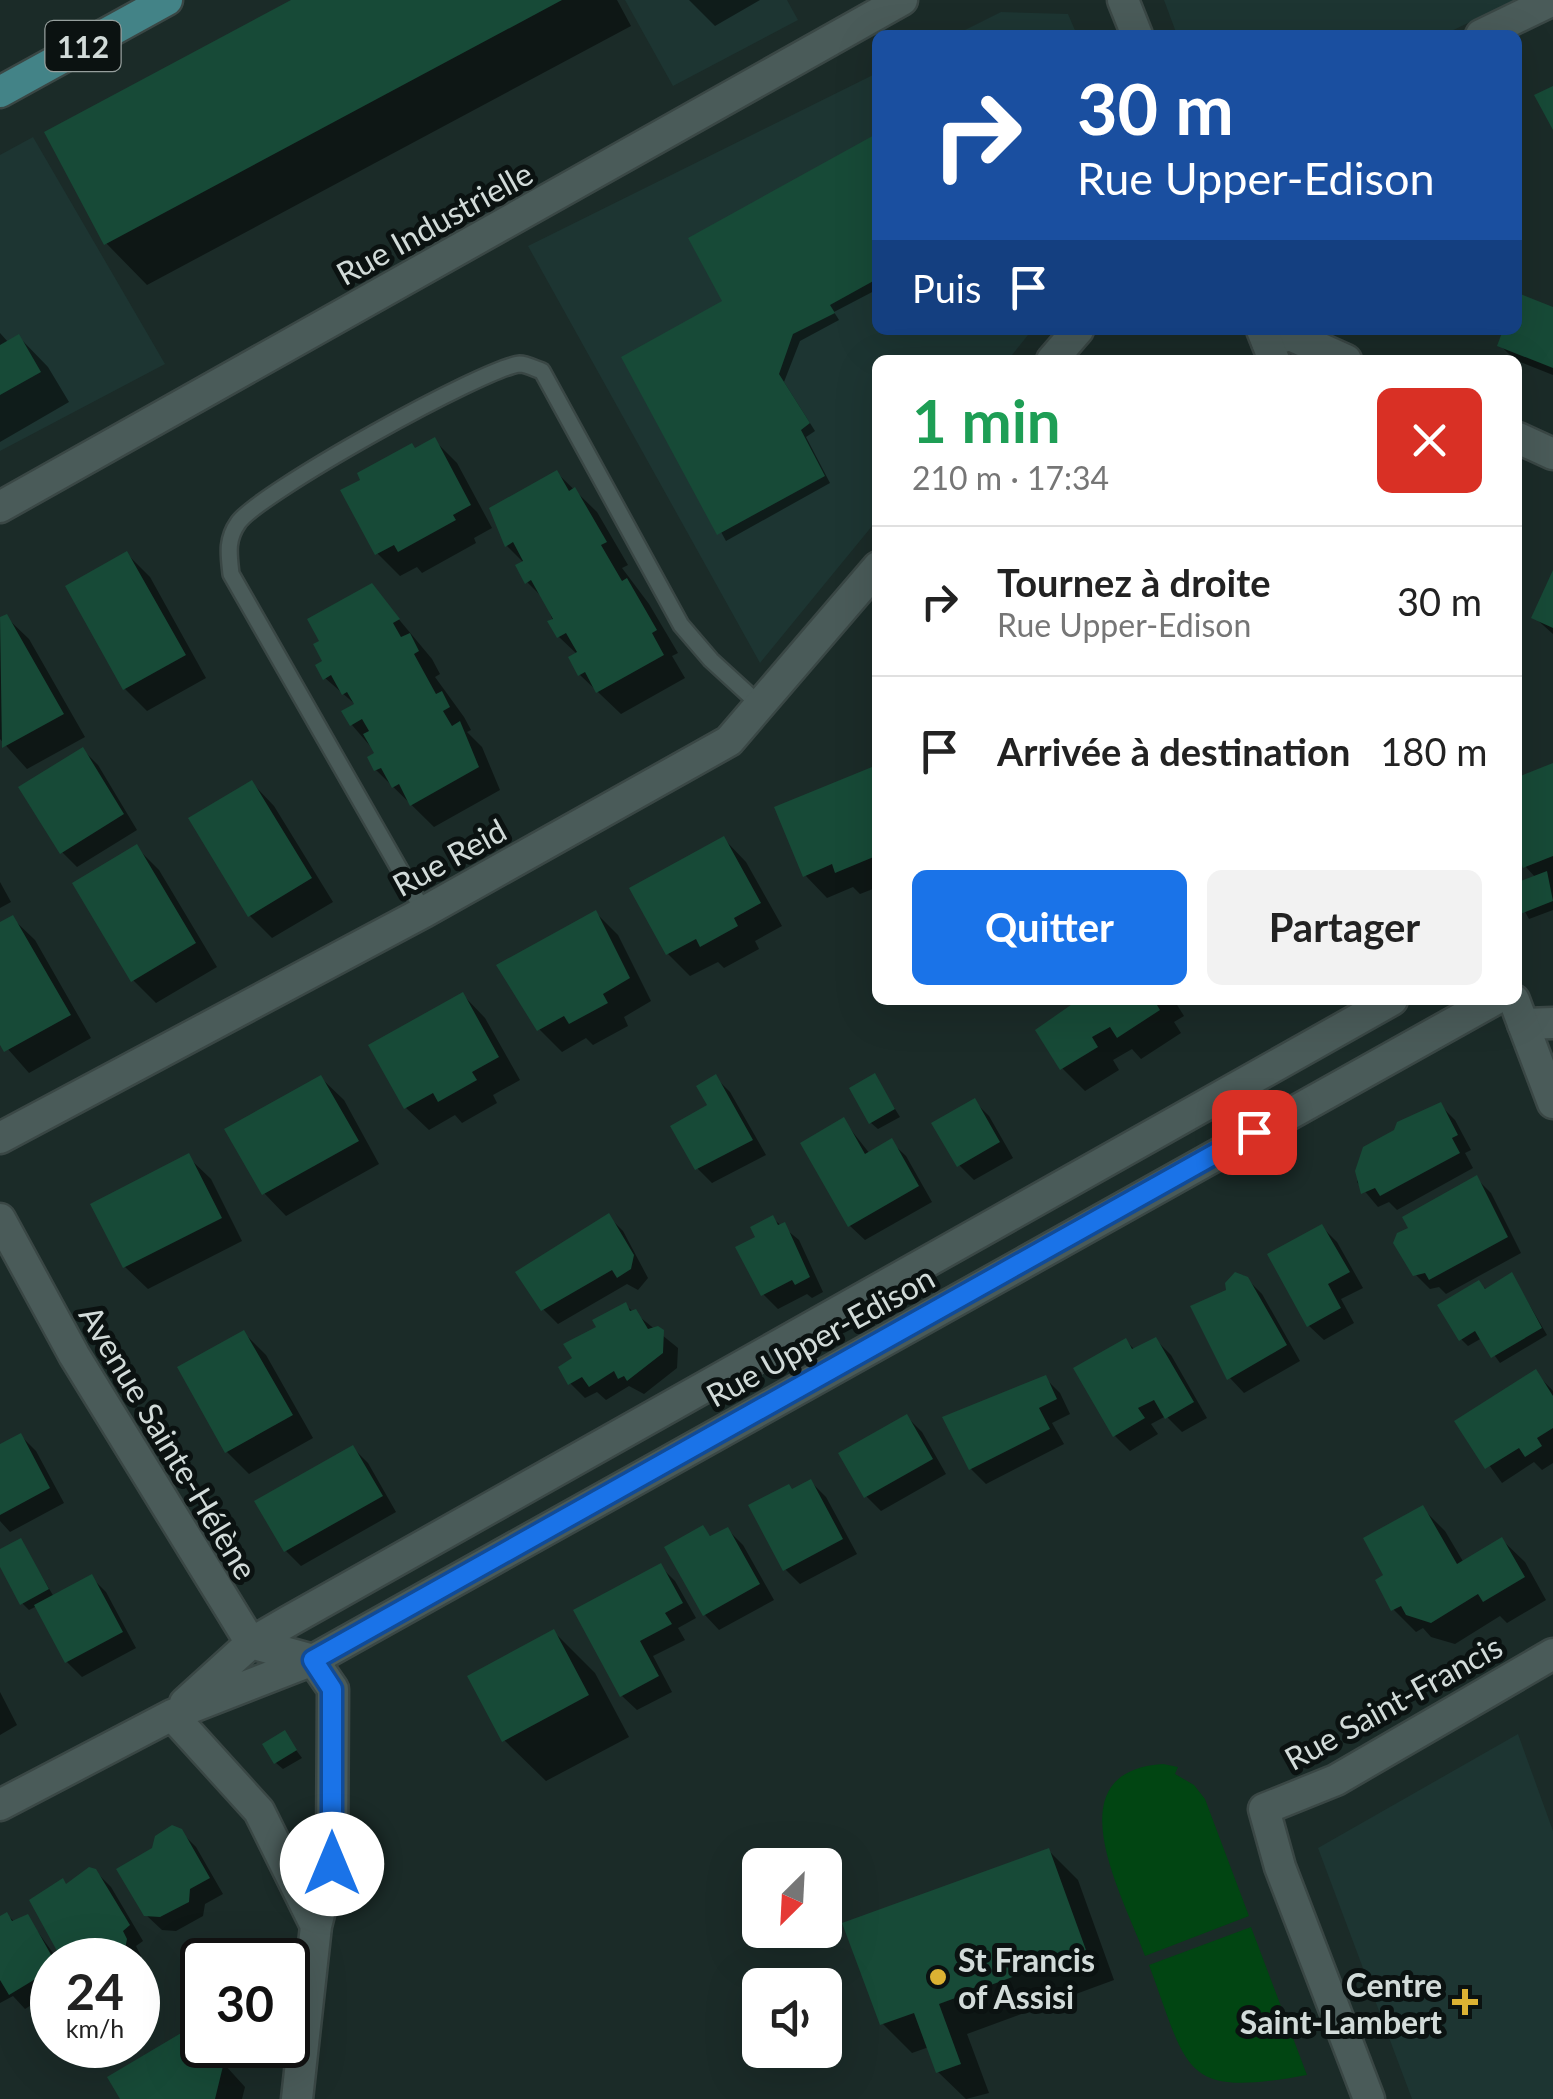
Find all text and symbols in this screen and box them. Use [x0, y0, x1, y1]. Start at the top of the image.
road number: 112 [46, 21, 120, 71]
text: 30 m [1077, 66, 1234, 150]
icon: right [912, 70, 1042, 200]
text: Rue Upper-Edison [1077, 151, 1435, 205]
street label: Rue Industrielle [329, 153, 539, 293]
icon: arrive [1001, 260, 1056, 315]
text: Puis [912, 265, 981, 311]
text: 1 min [912, 384, 1061, 456]
button: close [1377, 388, 1482, 493]
text: 210 m · 17:34 [912, 458, 1109, 497]
text: Tournez à droite [997, 559, 1271, 605]
icon: right [912, 574, 967, 629]
text: 30 m [1397, 578, 1482, 624]
text: Rue Upper-Edison [997, 605, 1251, 644]
icon: arrive [912, 724, 967, 779]
text: Arrivée à destination [997, 728, 1350, 774]
text: 180 m [1380, 728, 1487, 774]
street label: Rue Reid [385, 810, 513, 904]
button: Quitter [912, 870, 1187, 985]
button: Partager [1207, 870, 1482, 985]
pin [1212, 1090, 1297, 1175]
icon: arrive [1227, 1105, 1282, 1160]
street label: Rue Upper-Edison [699, 1257, 941, 1415]
street label: Avenue Sainte-Hélène [72, 1298, 266, 1586]
street label: Rue Saint-Francis [1277, 1626, 1509, 1778]
position arrow [280, 1812, 384, 1916]
north arrow [742, 1848, 842, 1948]
map controls [742, 1848, 842, 2068]
speed limit sign: 30 [180, 1938, 310, 2068]
place label: St Francis of Assisi [958, 1940, 1095, 2016]
text: 24 [66, 1961, 124, 2021]
place label: Centre Saint-Lambert [1240, 1965, 1442, 2041]
marker: St Francis of Assisi [927, 1966, 949, 1988]
button: sound [742, 1968, 842, 2068]
marker: Centre Saint-Lambert [1452, 1989, 1478, 2015]
text: km/h [66, 2013, 124, 2043]

